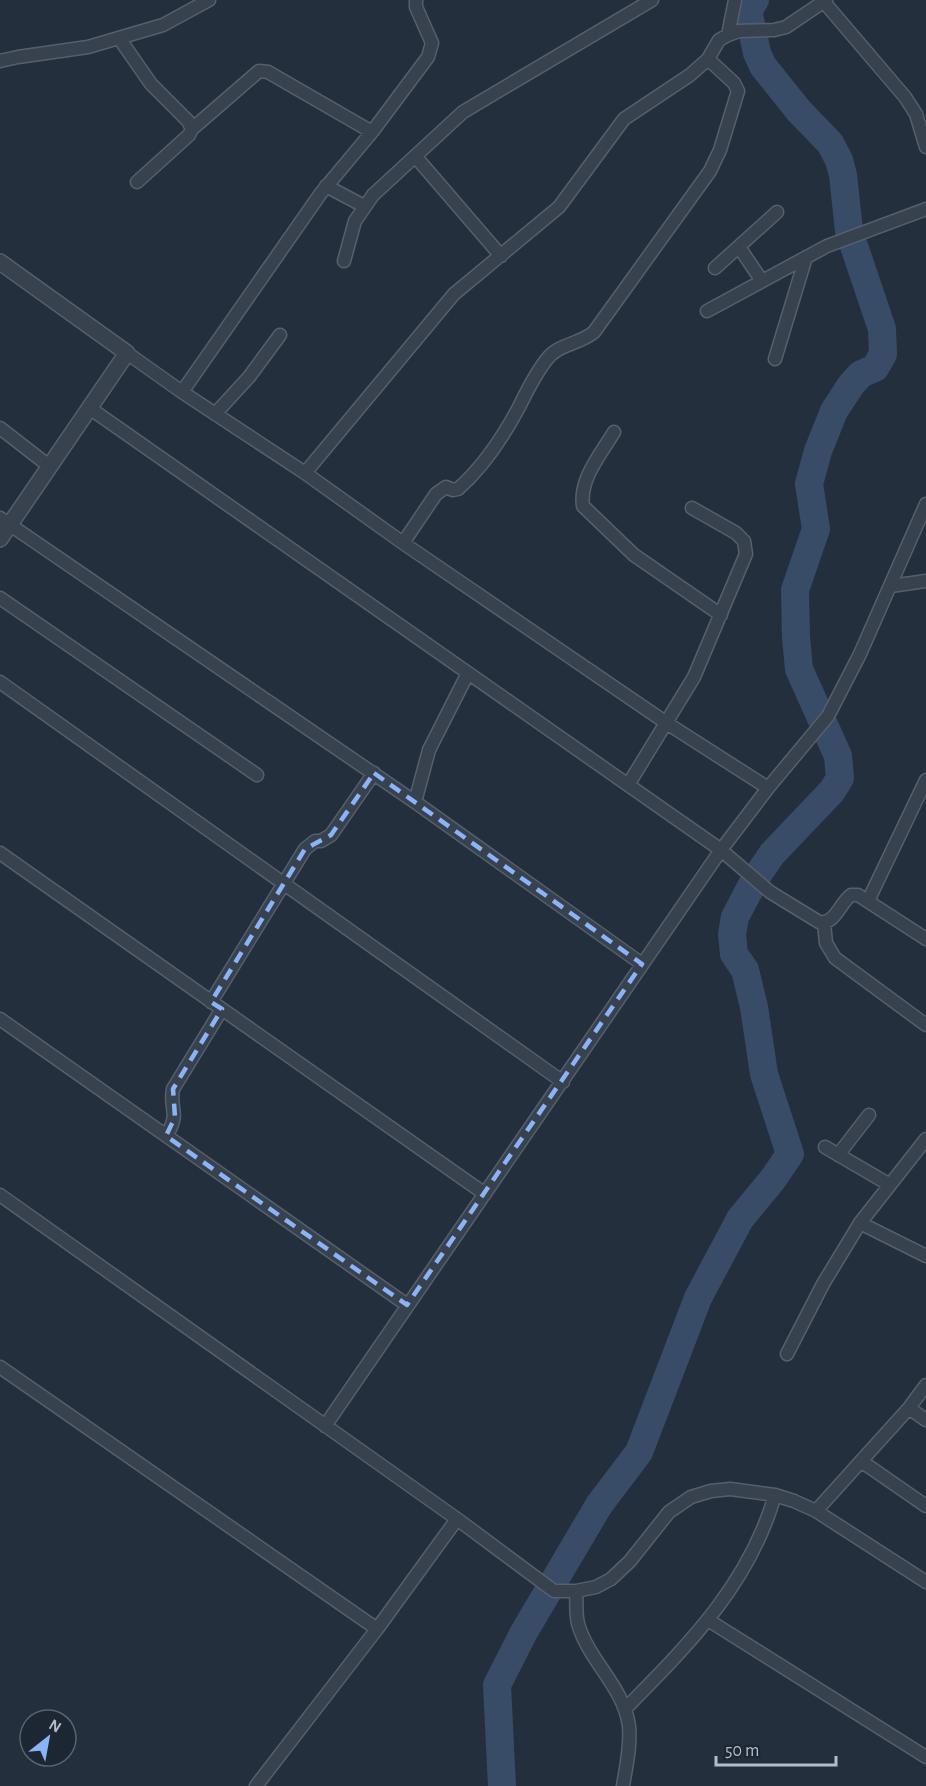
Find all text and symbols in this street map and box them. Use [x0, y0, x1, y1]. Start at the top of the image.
north arrow [18, 1708, 78, 1768]
text: N [46, 1716, 64, 1736]
scale bar [716, 1729, 836, 1767]
text: 50 m [725, 1742, 759, 1760]

